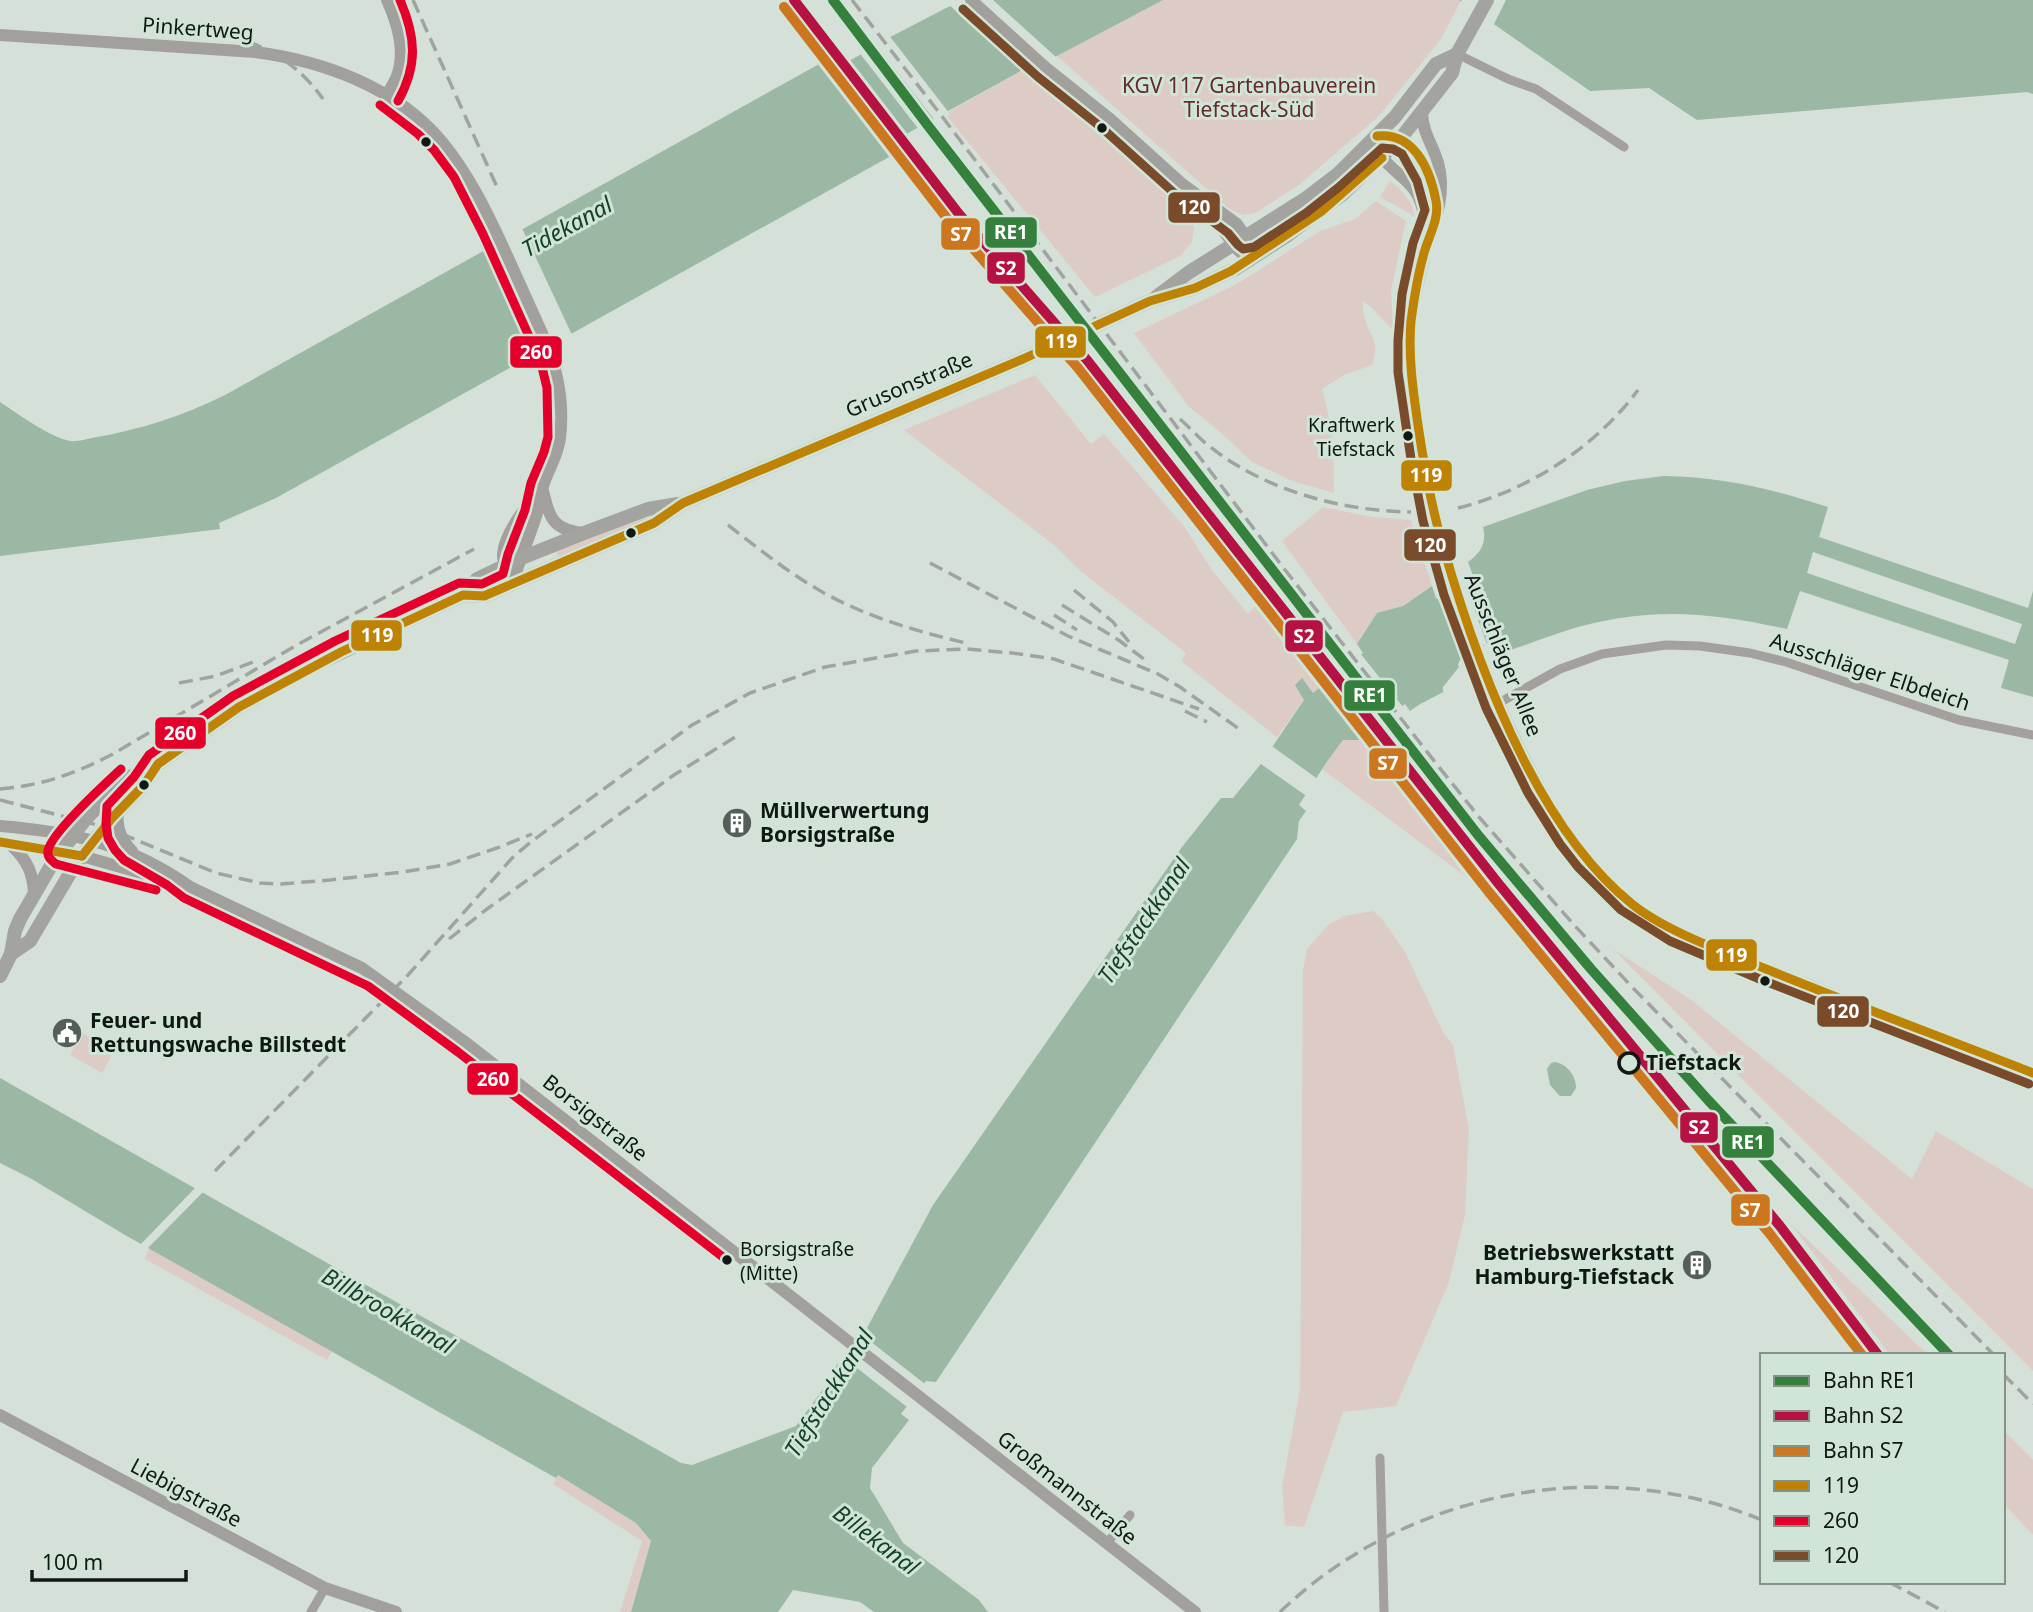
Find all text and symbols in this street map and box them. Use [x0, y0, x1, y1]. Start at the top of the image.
street label: Pinkertweg [141, 10, 255, 46]
park label: KGV 117 Gartenbauverein Tiefstack-Süd [1122, 71, 1376, 123]
unlabelled marker [1095, 121, 1109, 135]
unlabelled marker [419, 135, 433, 149]
water label: Tidekanal [515, 188, 619, 264]
line badge: 120 [1167, 191, 1221, 224]
text: 120 [1178, 194, 1210, 220]
line badge: RE1 [984, 216, 1038, 249]
line badge: S7 [940, 217, 981, 251]
text: RE1 [994, 219, 1028, 245]
text: S7 [950, 221, 972, 247]
line badge: S2 [986, 251, 1026, 285]
text: S2 [995, 255, 1017, 281]
line badge: 119 [1034, 325, 1087, 359]
text: 119 [1045, 328, 1077, 354]
line badge: 260 [509, 335, 563, 369]
text: 260 [520, 339, 552, 365]
street label: Grusonstraße [841, 345, 976, 423]
place label: Kraftwerk Tiefstack [1308, 412, 1395, 462]
marker: Kraftwerk Tiefstack [1401, 429, 1415, 443]
line badge: 119 [1400, 459, 1453, 492]
text: 119 [1410, 462, 1442, 488]
unlabelled marker [624, 526, 638, 540]
line badge: 120 [1403, 528, 1457, 562]
text: 120 [1414, 532, 1446, 558]
street label: Ausschläger Allee [1458, 569, 1549, 740]
line badge: 119 [350, 619, 403, 652]
line badge: S2 [1284, 619, 1324, 653]
text: 119 [361, 622, 393, 648]
text: S2 [1293, 623, 1315, 649]
street label: Ausschläger Elbdeich [1767, 625, 1974, 717]
line badge: RE1 [1343, 679, 1396, 712]
text: RE1 [1353, 682, 1387, 708]
line badge: 260 [154, 716, 207, 750]
text: 260 [164, 720, 196, 746]
line badge: S7 [1368, 747, 1408, 780]
text: S7 [1377, 750, 1399, 776]
unlabelled marker [137, 778, 151, 792]
place label: Müllverwertung Borsigstraße [760, 796, 929, 848]
building icon: Müllverwertung Borsigstraße [720, 806, 754, 840]
water label: Tiefstackkanal [1089, 850, 1198, 990]
line badge: 119 [1705, 938, 1758, 972]
text: 119 [1715, 942, 1747, 968]
unlabelled marker [1758, 974, 1772, 988]
line badge: 120 [1816, 995, 1870, 1028]
text: 120 [1827, 998, 1859, 1024]
place label: Feuer- und Rettungswache Billstedt [90, 1006, 346, 1058]
public building icon: Feuer- und Rettungswache Billstedt [50, 1016, 84, 1050]
place label: Tiefstack [1646, 1048, 1742, 1076]
marker: Tiefstack [1618, 1052, 1640, 1074]
line badge: 260 [466, 1062, 519, 1096]
text: 260 [477, 1066, 509, 1092]
street label: Borsigstraße [537, 1067, 654, 1167]
line badge: S2 [1679, 1111, 1719, 1144]
text: S2 [1688, 1114, 1710, 1140]
line badge: RE1 [1721, 1125, 1775, 1159]
text: RE1 [1731, 1129, 1765, 1155]
line badge: S7 [1730, 1193, 1771, 1227]
text: S7 [1739, 1197, 1761, 1223]
place label: Borsigstraße (Mitte) [740, 1236, 854, 1286]
place label: Betriebswerkstatt Hamburg-Tiefstack [1474, 1238, 1675, 1290]
building icon: Betriebswerkstatt Hamburg-Tiefstack [1680, 1248, 1714, 1282]
marker: Borsigstraße (Mitte) [720, 1253, 734, 1267]
water label: Billbrookkanal [317, 1259, 461, 1361]
water label: Tiefstackkanal [776, 1321, 881, 1463]
legend [1760, 1353, 2005, 1584]
text: Bahn RE1 [1823, 1366, 1917, 1394]
text: Bahn S2 [1823, 1401, 1903, 1429]
street label: Großmannstraße [992, 1424, 1143, 1550]
text: Bahn S7 [1823, 1436, 1903, 1464]
street label: Liebigstraße [126, 1451, 247, 1533]
text: 119 [1823, 1471, 1859, 1499]
water label: Billekanal [827, 1496, 927, 1583]
text: 260 [1823, 1506, 1859, 1534]
scale bar [32, 1538, 186, 1582]
text: 120 [1823, 1541, 1859, 1569]
text: 100 m [42, 1548, 103, 1576]

